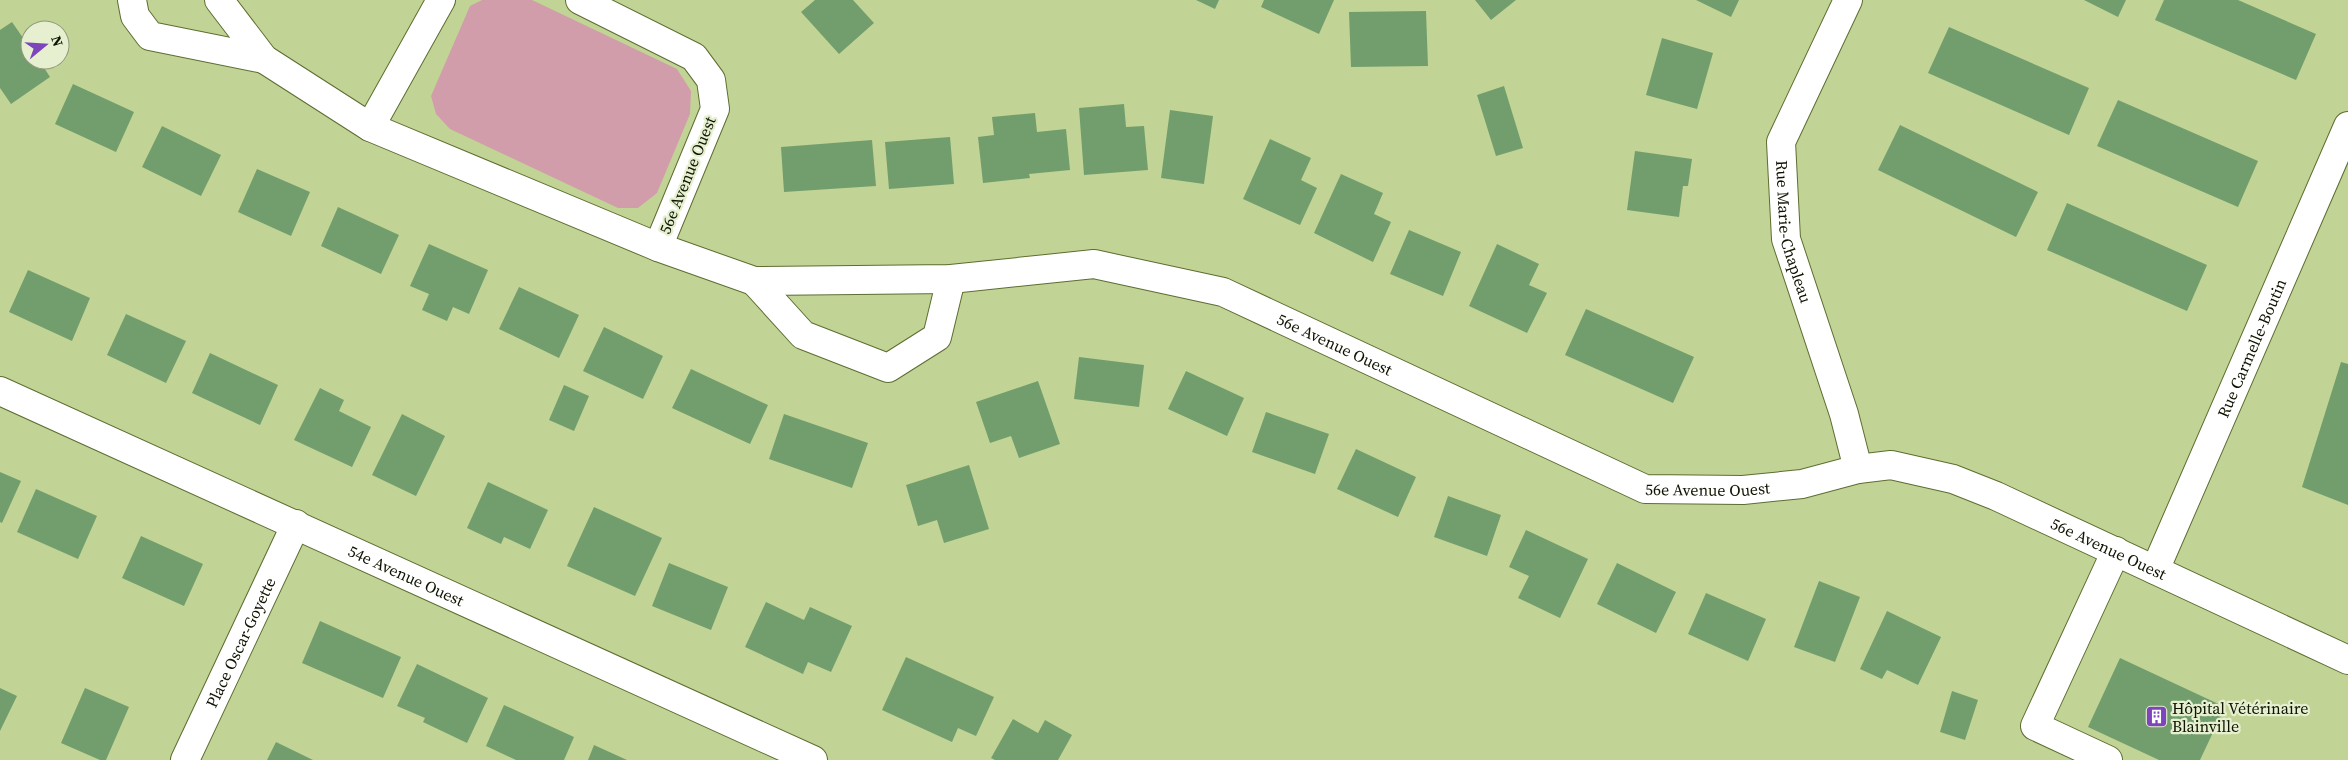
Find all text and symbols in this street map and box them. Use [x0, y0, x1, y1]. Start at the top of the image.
north arrow [20, 20, 70, 70]
text: N [46, 33, 68, 49]
street label: 56e Avenue Ouest [653, 112, 721, 237]
street label: Rue Marie-Chapleau [1771, 160, 1817, 306]
street label: Rue Carmelle-Boutin [2212, 275, 2291, 421]
street label: 56e Avenue Ouest [1273, 308, 1397, 381]
street label: 56e Avenue Ouest [1645, 476, 1772, 501]
street label: 56e Avenue Ouest [2047, 512, 2171, 585]
street label: 54e Avenue Ouest [345, 539, 468, 612]
street label: Place Oscar-Goyette [200, 573, 280, 711]
place label: Hôpital Vétérinaire Blainville [2172, 697, 2308, 737]
building icon: Hôpital Vétérinaire Blainville [2144, 705, 2168, 729]

